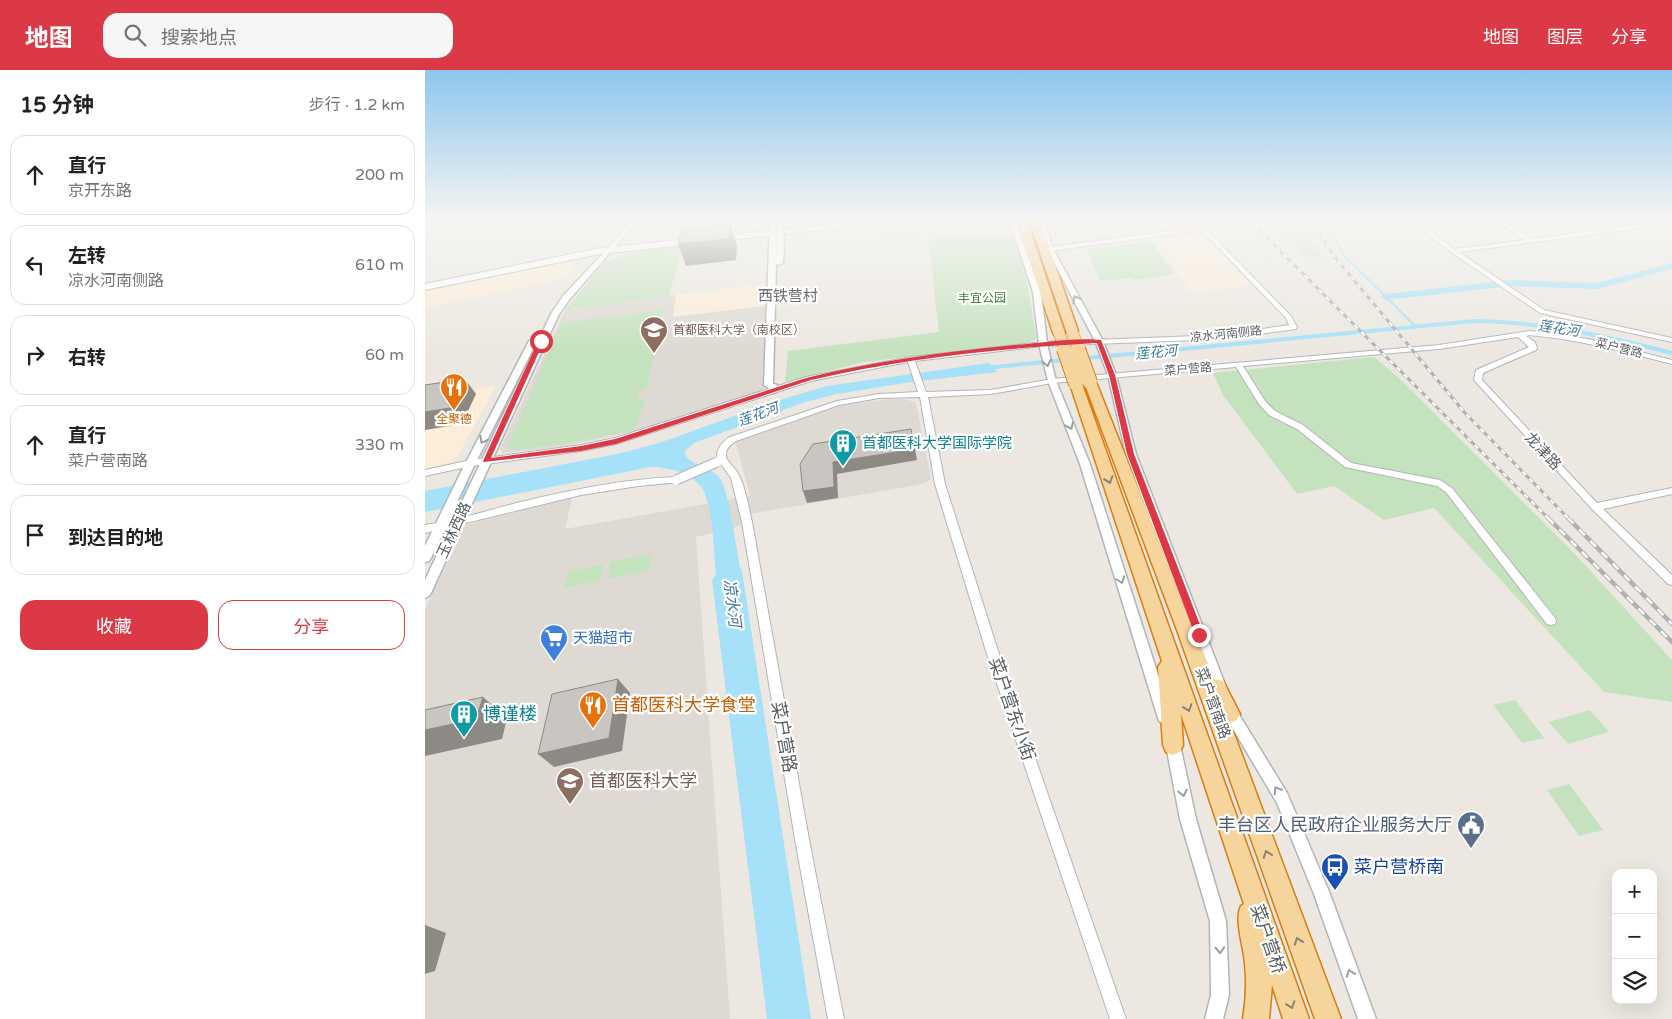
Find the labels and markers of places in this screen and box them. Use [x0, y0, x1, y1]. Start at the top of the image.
school or university icon: 首都医科大学（南校区） [639, 315, 669, 354]
place label: 首都医科大学（南校区） [673, 323, 805, 337]
restaurant icon: 全聚德 [439, 372, 469, 411]
place label: 全聚德 [436, 412, 472, 426]
building icon: 首都医科大学国际学院 [828, 428, 858, 467]
place label: 首都医科大学国际学院 [862, 434, 1012, 452]
supermarket icon: 天猫超市 [539, 623, 569, 662]
place label: 天猫超市 [573, 629, 633, 647]
restaurant icon: 首都医科大学食堂 [578, 690, 608, 729]
place label: 首都医科大学食堂 [612, 694, 756, 716]
building icon: 博谨楼 [449, 699, 479, 738]
place label: 博谨楼 [483, 703, 537, 725]
school or university icon: 首都医科大学 [555, 766, 585, 805]
place label: 首都医科大学 [589, 770, 697, 792]
public building icon: 丰台区人民政府企业服务大厅 [1456, 810, 1486, 849]
place label: 丰台区人民政府企业服务大厅 [1218, 814, 1452, 836]
bus stop icon: 菜户营桥南 [1320, 852, 1350, 891]
place label: 菜户营桥南 [1354, 856, 1444, 878]

